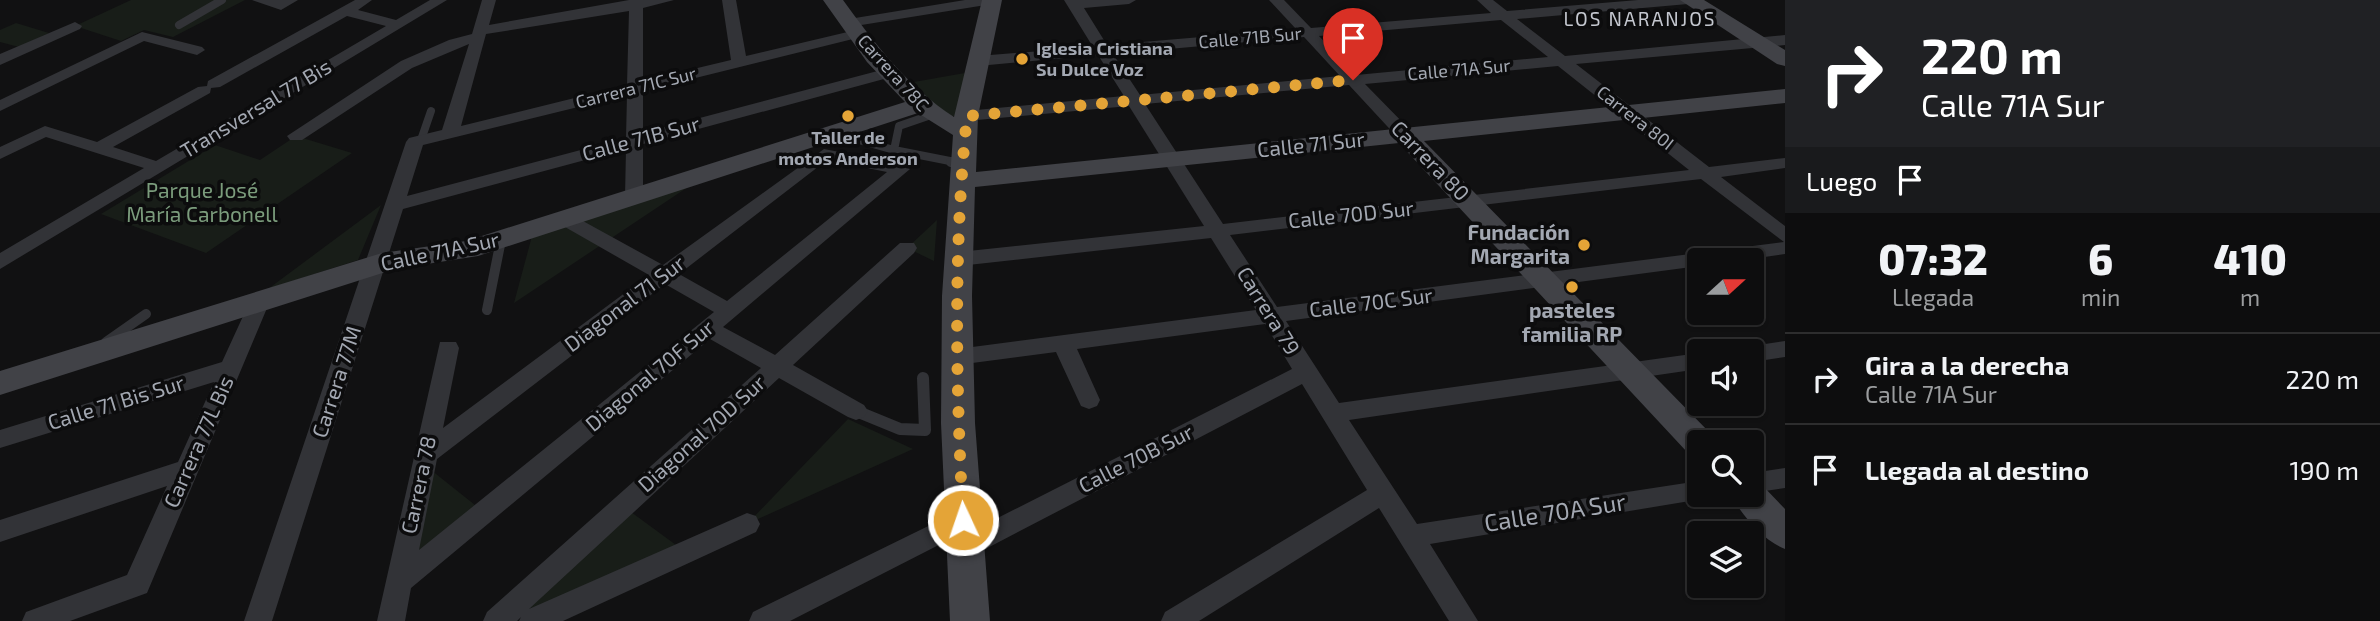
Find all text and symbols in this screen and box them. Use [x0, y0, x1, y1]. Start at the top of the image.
district label: LOS NARANJOS [1563, 7, 1717, 30]
pin [1323, 8, 1383, 80]
icon: arrive [1334, 19, 1372, 57]
street label: Calle 71B Sur [1197, 22, 1303, 52]
text: 220 m [1921, 25, 2063, 84]
icon: right [1806, 28, 1897, 119]
street label: Carrera 78C [854, 29, 934, 115]
place label: Iglesia Cristiana Su Dulce Voz [1036, 37, 1173, 80]
marker: Iglesia Cristiana Su Dulce Voz [1014, 51, 1030, 67]
street label: Transversal 77 Bis [175, 53, 335, 163]
street label: Calle 71A Sur [1407, 54, 1511, 84]
street label: Carrera 71C Sur [573, 61, 698, 113]
street label: Carrera 80I [1593, 80, 1678, 154]
text: Calle 71A Sur [1921, 85, 2105, 123]
marker: Taller de motos Anderson [840, 108, 856, 124]
street label: Calle 71B Sur [579, 110, 703, 165]
street label: Carrera 80 [1387, 115, 1475, 205]
street label: Calle 71 Sur [1256, 125, 1366, 162]
place label: Taller de motos Anderson [778, 126, 918, 169]
icon: arrive [1891, 161, 1929, 199]
text: Luego [1806, 165, 1877, 196]
park label: Parque José María Carbonell [126, 177, 279, 226]
street label: Calle 70D Sur [1287, 194, 1415, 233]
place label: Fundación Margarita [1467, 219, 1570, 268]
street label: Calle 71A Sur [378, 226, 502, 275]
text: 07:32 [1878, 233, 1988, 283]
text: 6 [2088, 233, 2113, 283]
text: 410 [2213, 233, 2287, 283]
marker: Fundación Margarita [1576, 237, 1592, 253]
north arrow [1687, 248, 1764, 326]
map controls [1687, 248, 1764, 598]
street label: Diagonal 71 Sur [559, 249, 690, 356]
street label: Carrera 79 [1233, 262, 1306, 359]
marker: pasteles familia RP [1564, 279, 1580, 295]
street label: Calle 70C Sur [1308, 281, 1435, 321]
text: Llegada [1892, 283, 1974, 311]
text: min [2081, 283, 2120, 311]
text: m [2240, 283, 2260, 311]
place label: pasteles familia RP [1522, 297, 1622, 346]
street label: Diagonal 70F Sur [580, 314, 719, 436]
street label: Carrera 77M [306, 323, 365, 441]
button: sound [1687, 339, 1764, 416]
text: Gira a la derecha [1865, 349, 2069, 380]
icon: right [1806, 360, 1844, 398]
text: 220 m [2286, 363, 2359, 394]
street label: Calle 71 Bis Sur [44, 369, 187, 434]
street label: Diagonal 70D Sur [632, 369, 770, 497]
street label: Carrera 77L Bis [157, 372, 238, 511]
text: Calle 71A Sur [1865, 380, 1997, 408]
street label: Calle 70B Sur [1074, 418, 1197, 497]
button: search [1687, 430, 1764, 507]
street label: Carrera 78 [395, 433, 440, 536]
icon: arrive [1806, 451, 1844, 489]
text: Llegada al destino [1865, 454, 2089, 485]
text: 190 m [2290, 454, 2359, 485]
position arrow [926, 483, 1000, 557]
street label: Calle 70A Sur [1482, 486, 1628, 537]
button: layers [1687, 521, 1764, 598]

